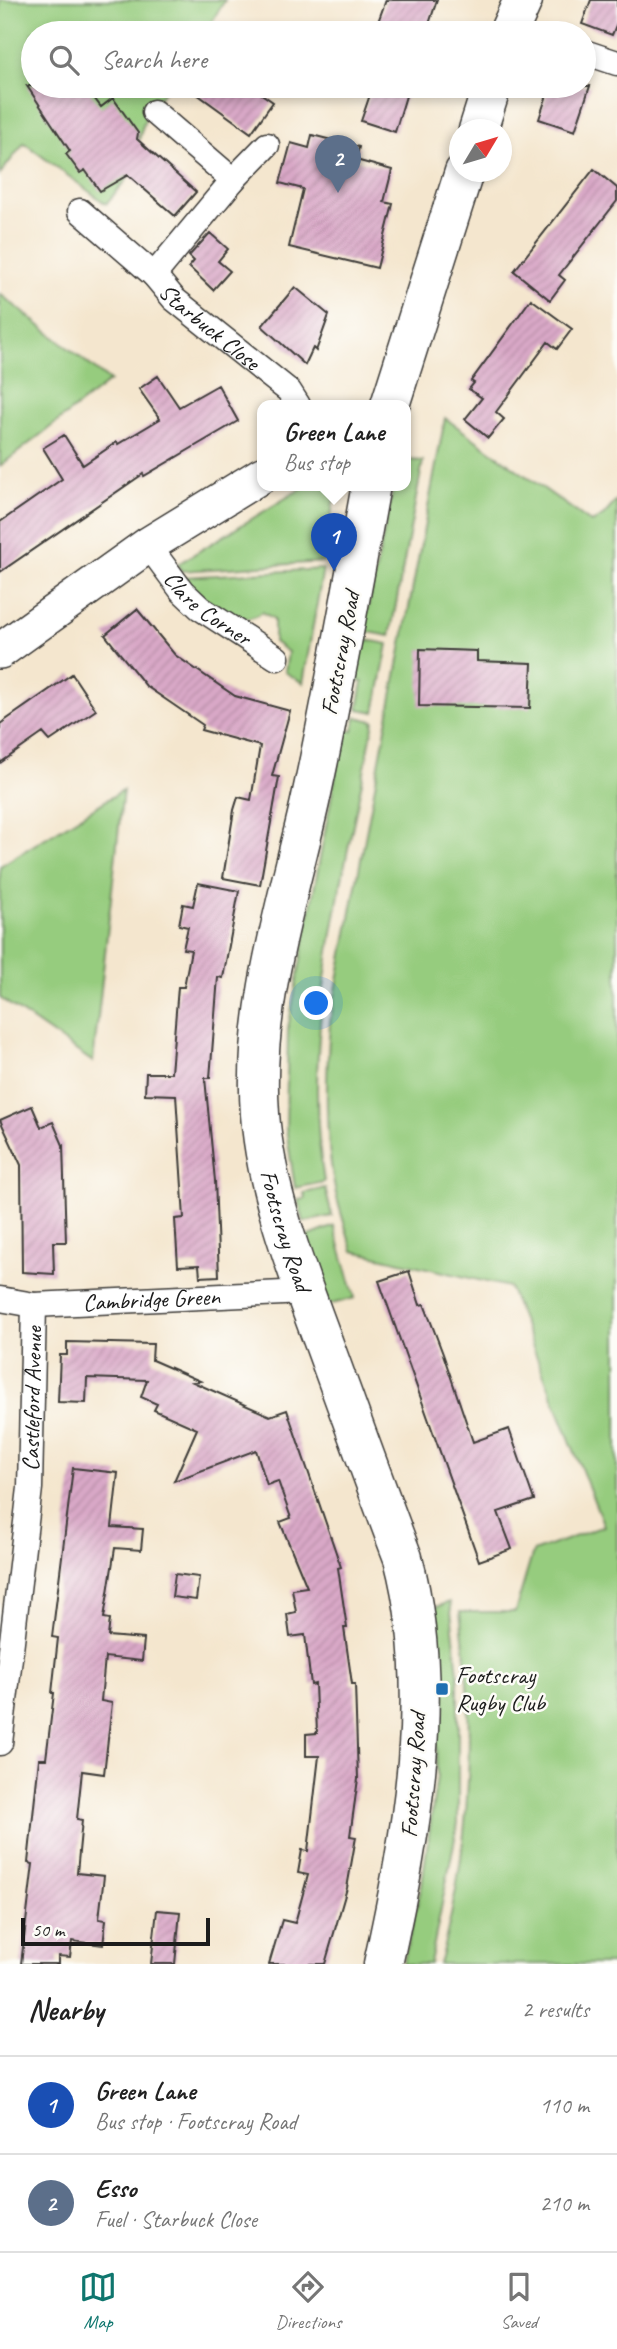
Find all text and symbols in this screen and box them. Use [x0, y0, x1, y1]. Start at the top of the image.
search box [21, 21, 596, 98]
icon: search [45, 41, 83, 79]
text: Search here [101, 43, 207, 76]
north arrow [449, 119, 512, 182]
pin: 2 [315, 135, 361, 193]
street label: Starbuck Close [152, 277, 268, 378]
popup [257, 400, 411, 491]
text: Green Lane [284, 415, 384, 448]
text: Bus stop [284, 448, 350, 477]
pin: 1 [311, 513, 357, 571]
street label: Clare Corner [157, 565, 259, 654]
street label: Footscray Road [313, 585, 367, 717]
your location [299, 986, 333, 1020]
street label: Footscray Road [254, 1167, 320, 1299]
street label: Cambridge Green [82, 1281, 222, 1318]
street label: Castleford Avenue [15, 1324, 49, 1471]
place label: Footscray Rugby Club [456, 1660, 547, 1718]
marker: Footscray Rugby Club [434, 1681, 450, 1697]
street label: Footscray Road [394, 1708, 433, 1838]
scale bar [21, 1915, 210, 1947]
text: 50 m [32, 1918, 64, 1942]
text: Nearby [28, 1991, 104, 2029]
text: 2 results [522, 1995, 589, 2024]
text: Green Lane [95, 2074, 195, 2107]
text: 1 [46, 2091, 56, 2120]
text: 110 m [540, 2091, 589, 2120]
text: Bus stop · Footscray Road [95, 2107, 296, 2136]
text: Esso [95, 2172, 137, 2205]
text: 2 [46, 2189, 56, 2218]
text: 210 m [540, 2189, 589, 2218]
text: Fuel · Starbuck Close [95, 2205, 257, 2234]
tab: Map [79, 2268, 117, 2334]
tab: Directions [275, 2268, 342, 2334]
tab: Saved [500, 2268, 538, 2334]

